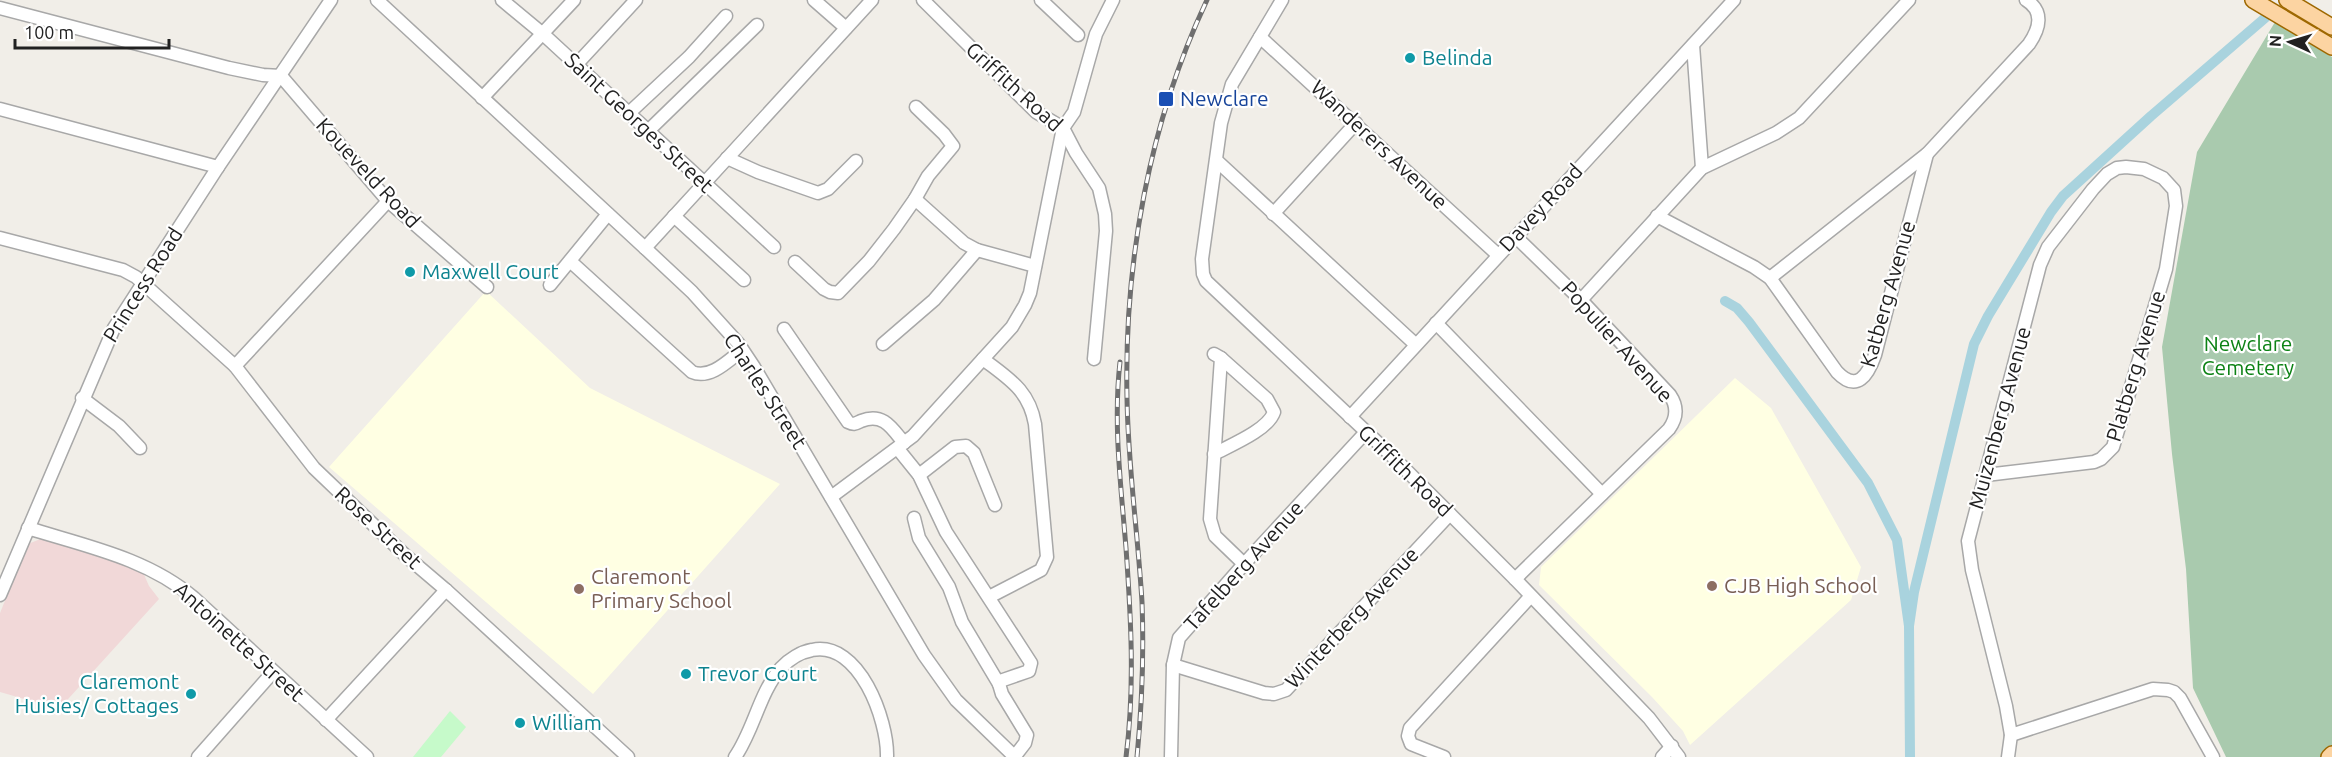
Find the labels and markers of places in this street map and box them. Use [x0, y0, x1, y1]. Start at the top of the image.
place label: Belinda [1422, 45, 1493, 69]
marker: Belinda [1403, 51, 1417, 65]
place label: Newclare [1180, 86, 1269, 110]
marker: Newclare [1157, 90, 1175, 108]
place label: Maxwell Court [422, 259, 559, 283]
marker: Maxwell Court [403, 265, 417, 279]
place label: Claremont Primary School [591, 564, 732, 612]
place label: CJB High School [1724, 573, 1877, 597]
marker: CJB High School [1705, 579, 1719, 593]
marker: Claremont Primary School [572, 582, 586, 596]
place label: Trevor Court [698, 661, 817, 685]
marker: Trevor Court [679, 667, 693, 681]
place label: Claremont Huisies/ Cottages [15, 669, 179, 717]
marker: Claremont Huisies/ Cottages [184, 687, 198, 701]
place label: William [532, 710, 602, 734]
marker: William [513, 716, 527, 730]

